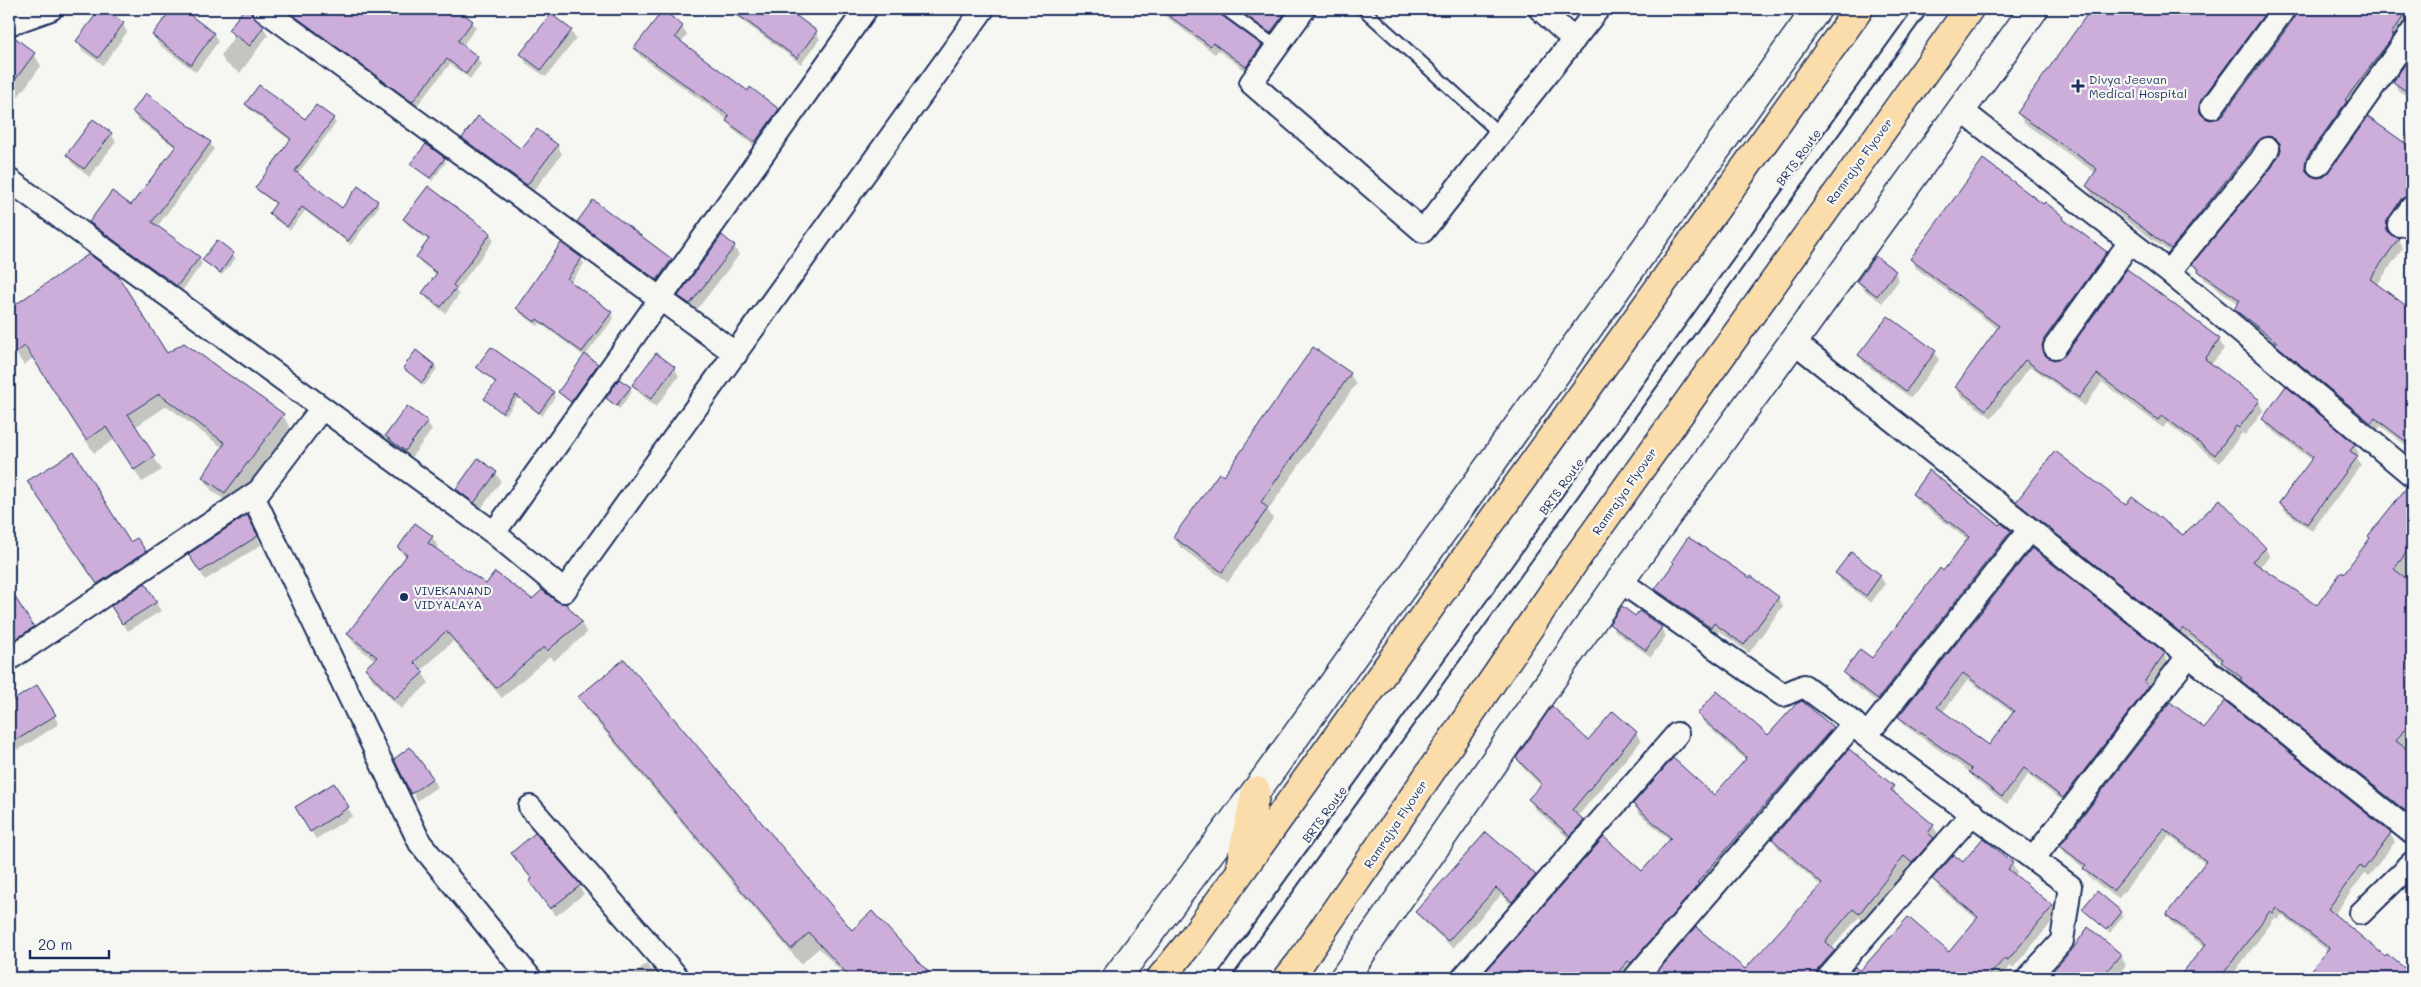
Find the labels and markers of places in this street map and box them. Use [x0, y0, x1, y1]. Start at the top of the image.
place label: Divya Jeevan Medical Hospital [2089, 71, 2187, 101]
marker: Divya Jeevan Medical Hospital [2071, 79, 2085, 93]
place label: VIVEKANAND VIDYALAYA [414, 582, 491, 612]
marker: VIVEKANAND VIDYALAYA [398, 591, 410, 603]

